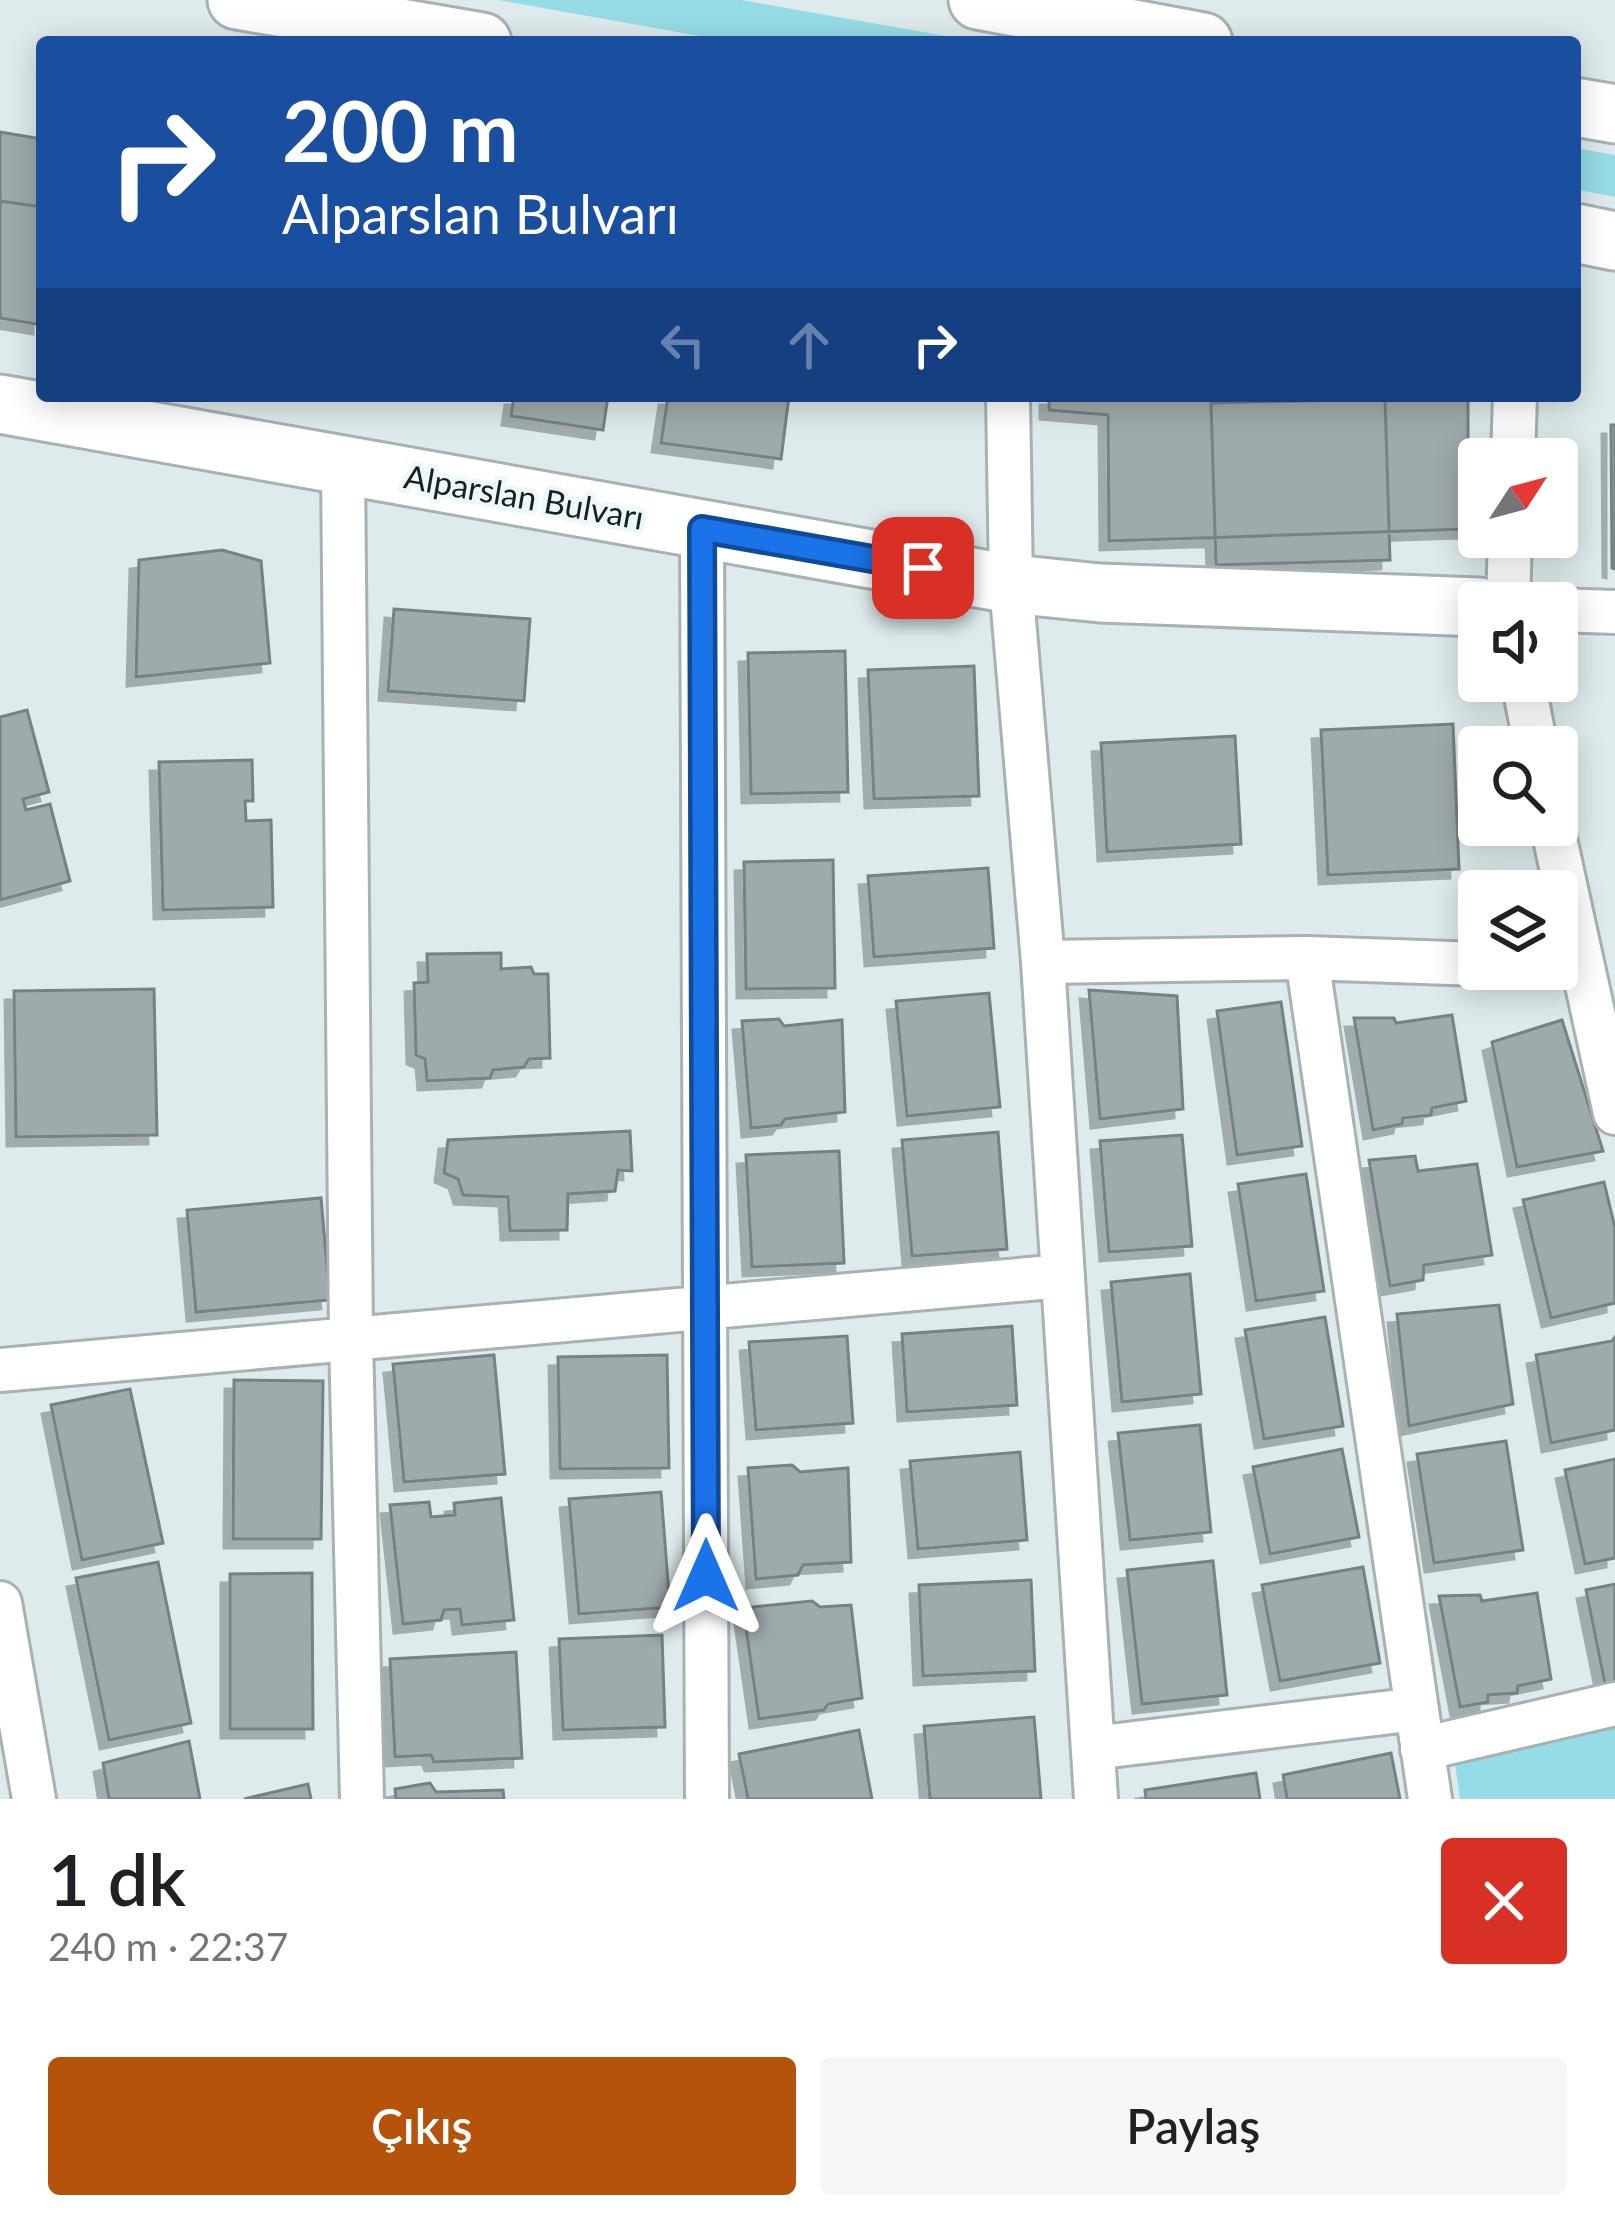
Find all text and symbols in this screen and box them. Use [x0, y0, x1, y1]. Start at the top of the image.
text: 200 m [282, 79, 519, 180]
icon: right [84, 84, 240, 240]
text: Alparslan Bulvarı [282, 181, 679, 246]
icon: left [650, 312, 716, 378]
icon: ahead [776, 312, 842, 378]
icon: right [902, 312, 968, 378]
north arrow [1458, 438, 1578, 558]
map controls [1458, 438, 1578, 990]
street label: Alparslan Bulvarı [401, 455, 647, 537]
pin [872, 517, 974, 619]
icon: arrive [890, 535, 956, 601]
button: sound [1458, 582, 1578, 702]
button: search [1458, 726, 1578, 846]
button: layers [1458, 870, 1578, 990]
position arrow [643, 1513, 769, 1639]
text: 1 dk [48, 1835, 186, 1921]
button: close [1441, 1838, 1567, 1964]
text: 240 m · 22:37 [48, 1923, 288, 1969]
button: Çıkış [48, 2057, 796, 2195]
button: Paylaş [820, 2057, 1567, 2195]

